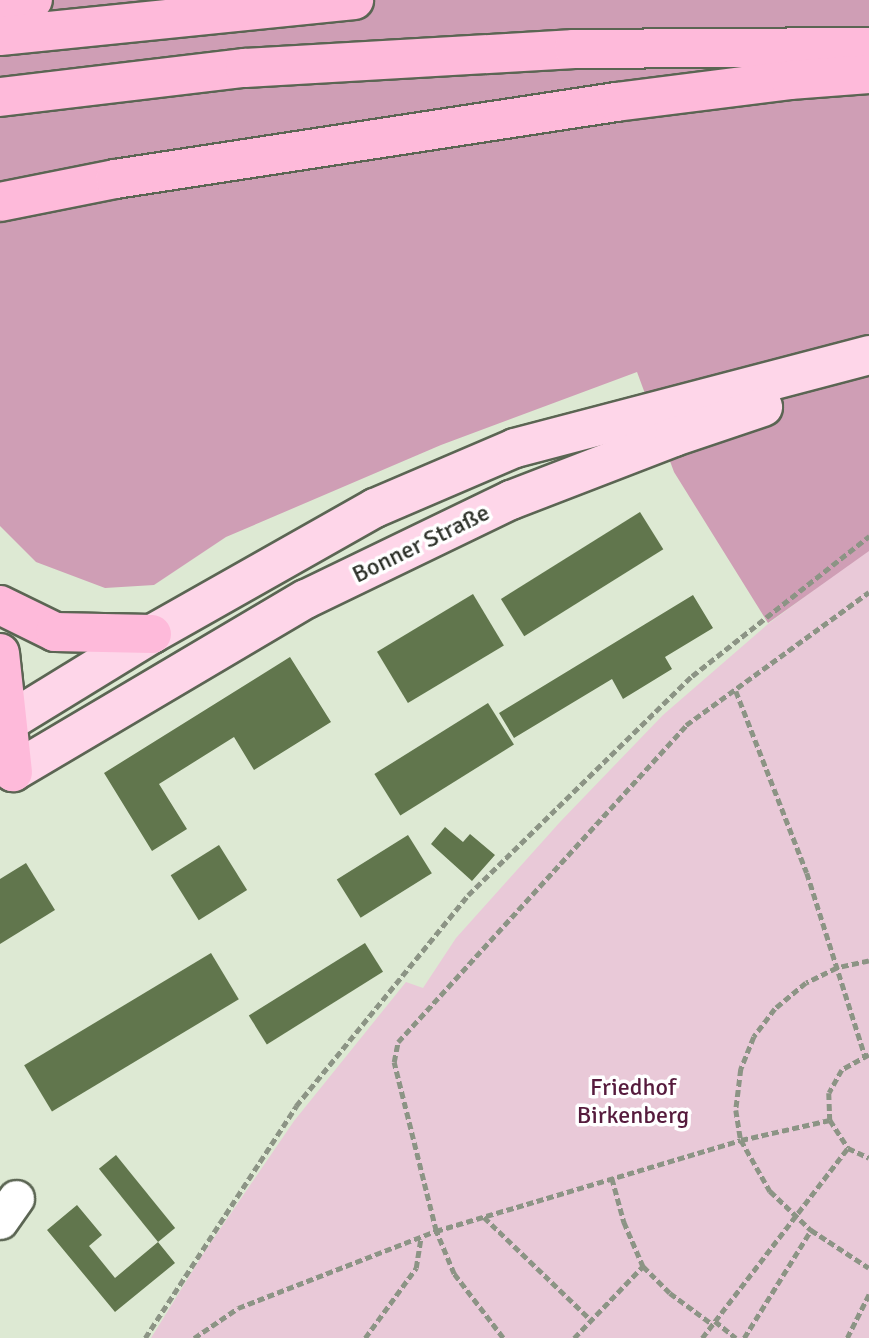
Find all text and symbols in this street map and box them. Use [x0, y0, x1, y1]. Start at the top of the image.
street label: Bonner Straße [348, 498, 494, 590]
park label: Friedhof Birkenberg [577, 1074, 689, 1130]

